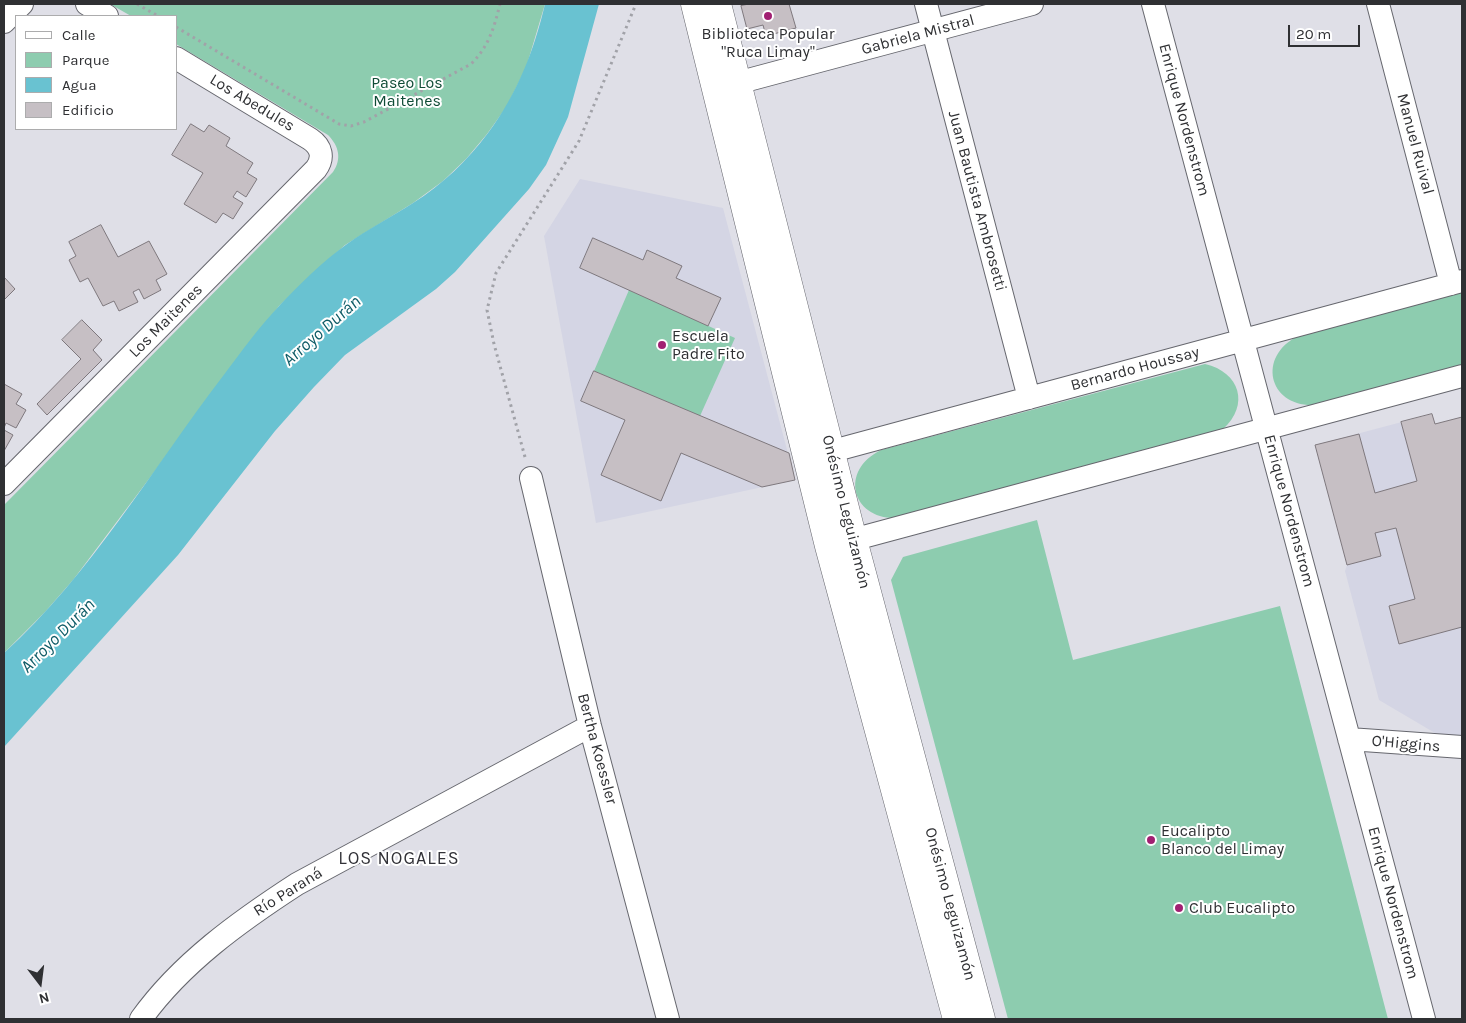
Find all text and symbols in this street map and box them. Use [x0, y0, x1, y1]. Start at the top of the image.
marker: Biblioteca Popular "Ruca Limay" [762, 10, 774, 22]
street label: Gabriela Mistral [859, 11, 977, 59]
legend [15, 15, 178, 130]
scale bar [1291, 15, 1364, 47]
place label: Biblioteca Popular "Ruca Limay" [702, 24, 834, 62]
text: 20 m [1296, 25, 1331, 43]
text: Calle [62, 26, 96, 44]
street label: Enrique Nordenstrom [1154, 42, 1214, 198]
text: Parque [62, 51, 110, 69]
street label: Los Abedules [206, 70, 298, 136]
park label: Paseo Los Maitenes [371, 73, 443, 111]
text: Agua [62, 76, 96, 94]
street label: Manuel Ruival [1392, 91, 1438, 197]
text: Edificio [62, 101, 114, 119]
street label: Juan Bautista Ambrosetti [944, 109, 1010, 293]
street label: Los Maitenes [125, 280, 207, 362]
water label: Arroyo Durán [278, 291, 366, 371]
place label: Escuela Padre Fito [672, 326, 745, 364]
marker: Escuela Padre Fito [656, 339, 668, 351]
street label: Bernardo Houssay [1069, 343, 1201, 395]
street label: Onésimo Leguizamón [818, 433, 874, 591]
street label: Enrique Nordenstrom [1259, 433, 1319, 589]
water label: Arroyo Durán [16, 594, 100, 678]
street label: Bertha Koessler [573, 691, 621, 807]
street label: O'Higgins [1371, 731, 1441, 757]
place label: Eucalipto Blanco del Limay [1161, 821, 1284, 859]
street label: Onésimo Leguizamón [920, 825, 980, 983]
street label: Enrique Nordenstrom [1363, 825, 1423, 981]
marker: Eucalipto Blanco del Limay [1145, 834, 1157, 846]
district label: LOS NOGALES [337, 848, 461, 870]
street label: Río Paraná [250, 863, 326, 921]
place label: Club Eucalipto [1189, 898, 1295, 918]
marker: Club Eucalipto [1173, 902, 1185, 914]
north arrow [15, 958, 65, 1008]
text: N [37, 988, 51, 1007]

